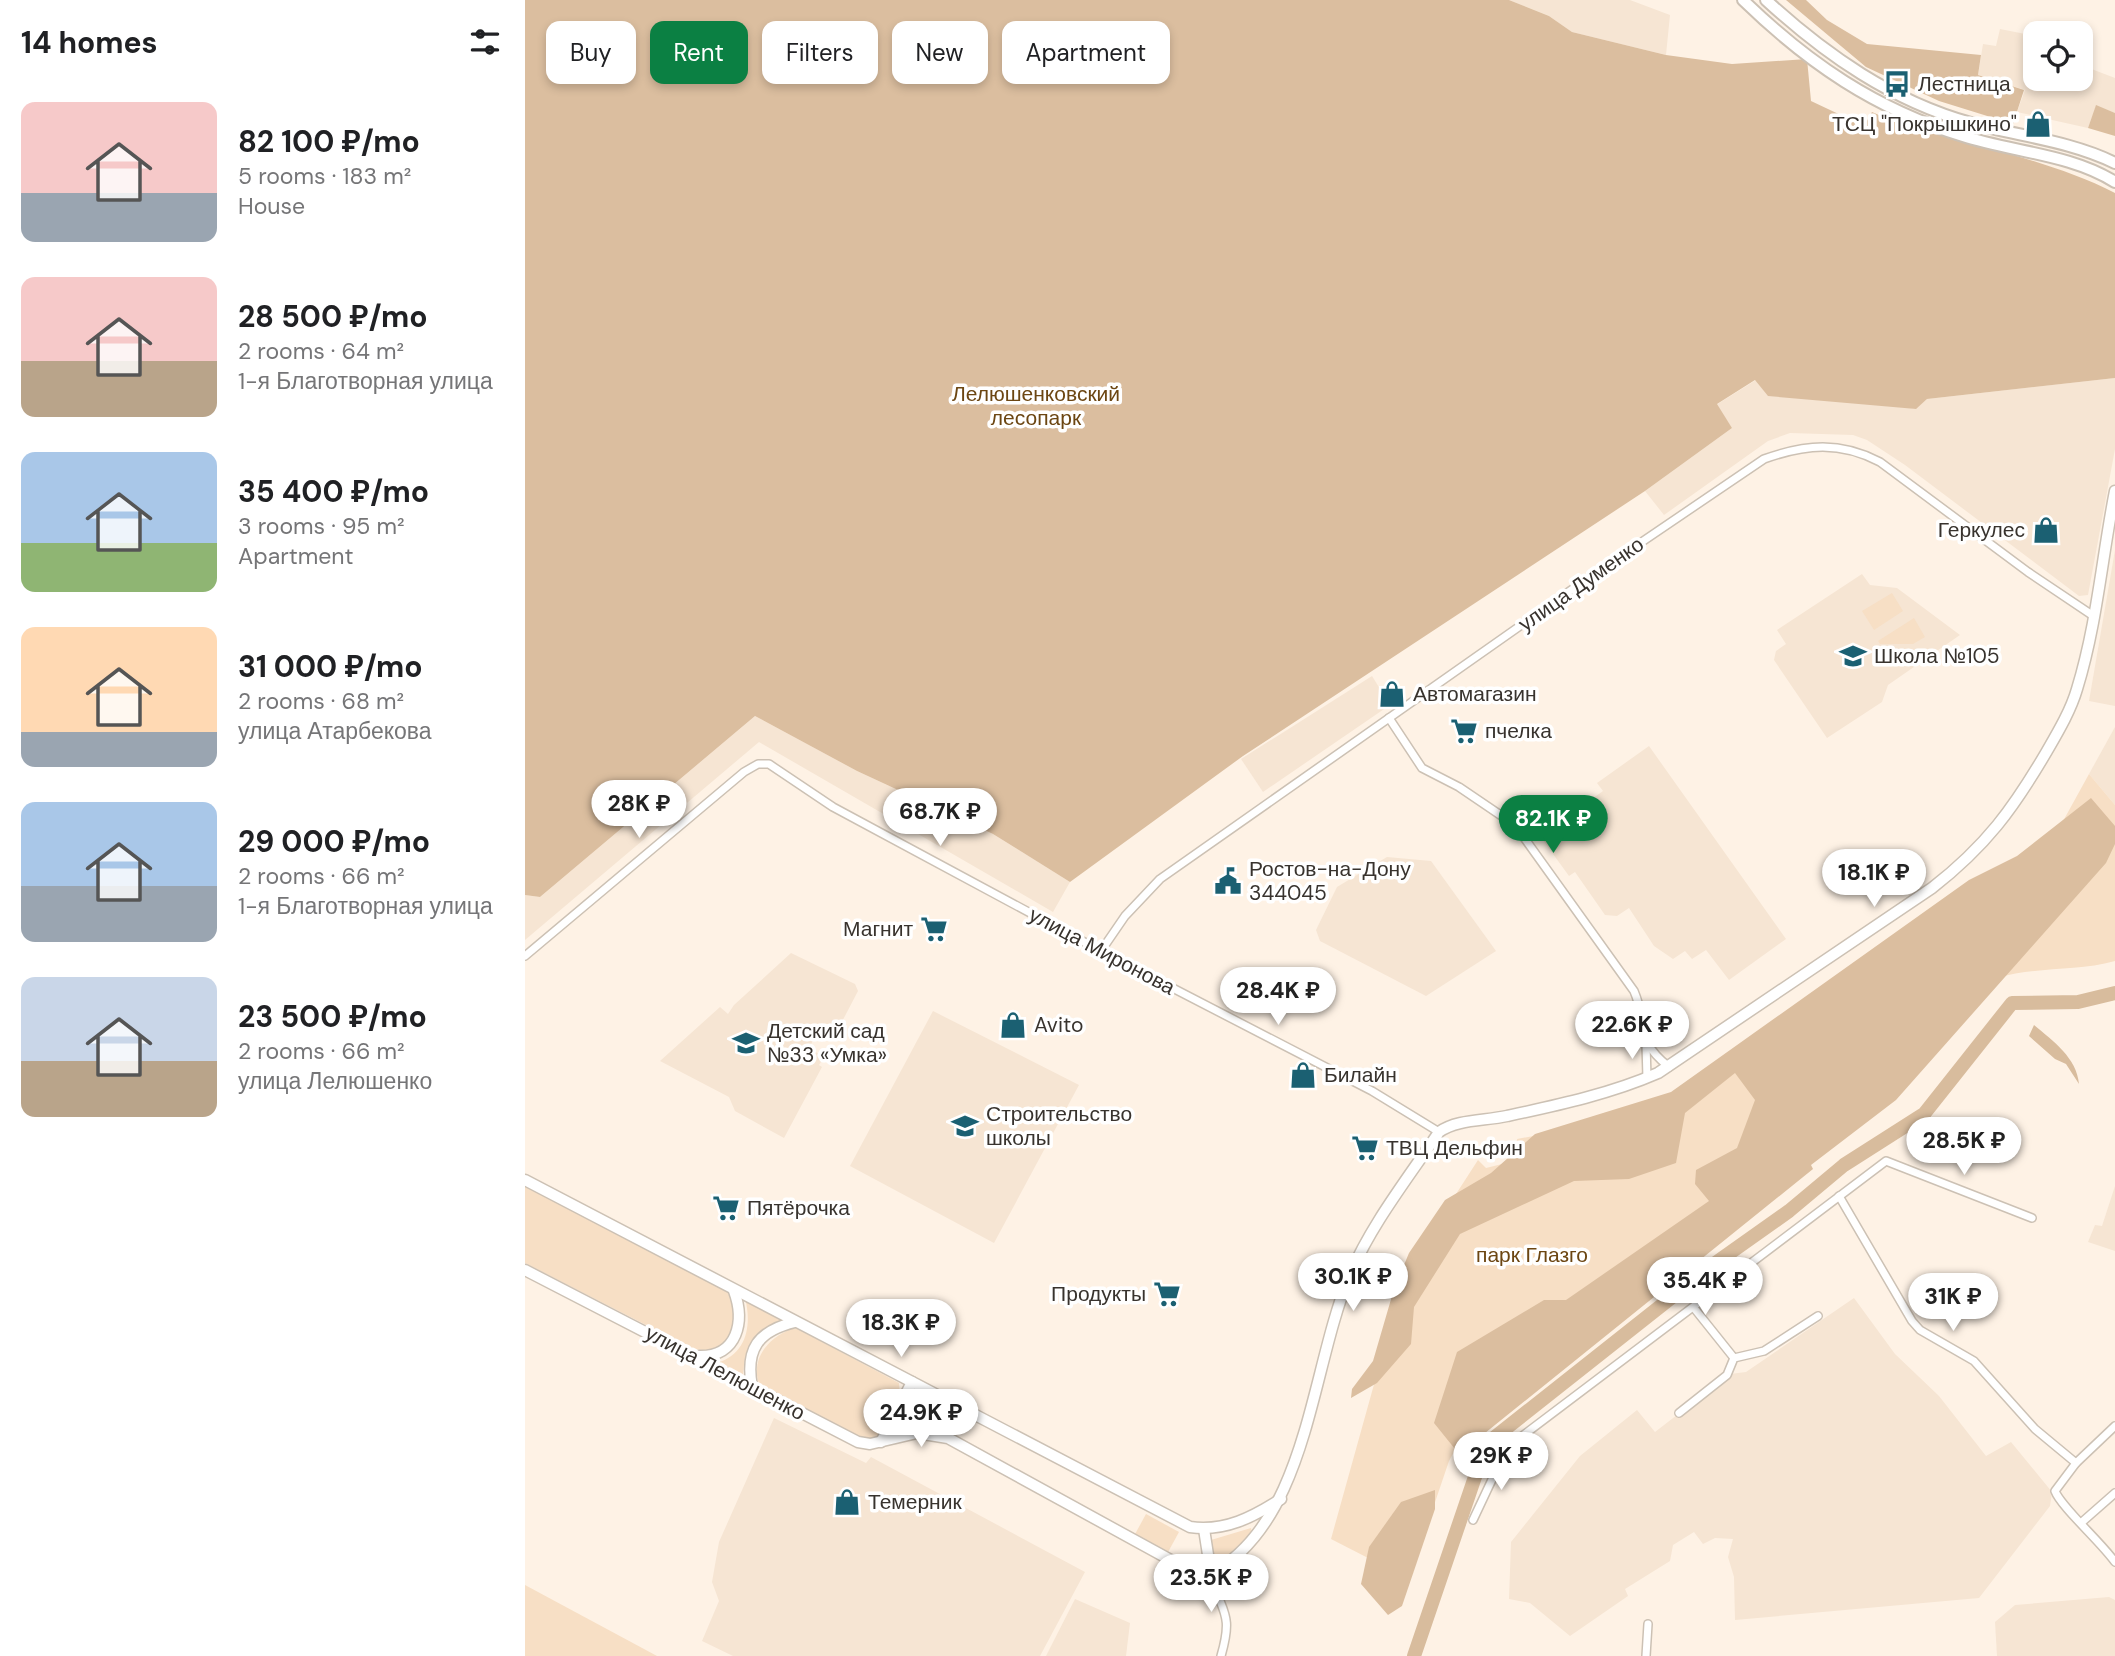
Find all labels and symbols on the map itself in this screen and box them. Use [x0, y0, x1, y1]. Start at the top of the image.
bus stop icon: Лестница [1882, 69, 1912, 99]
place label: Лестница [1918, 70, 2011, 98]
shop icon: ТСЦ "Покрышкино" [2023, 109, 2053, 139]
place label: ТСЦ "Покрышкино" [1832, 110, 2017, 138]
park label: Лелюшенковский лесопарк [952, 380, 1120, 432]
shop icon: Геркулес [2031, 515, 2061, 545]
place label: Геркулес [1938, 516, 2025, 544]
street label: улица Думенко [1513, 530, 1649, 638]
school or university icon: Школа №105 [1838, 641, 1868, 671]
place label: Школа №105 [1874, 642, 2000, 670]
shop icon: Автомагазин [1377, 679, 1407, 709]
place label: Автомагазин [1413, 680, 1536, 708]
supermarket icon: пчелка [1449, 716, 1479, 746]
place label: пчелка [1485, 717, 1552, 745]
pin: 28K ₽ [590, 780, 688, 840]
pin: 68.7K ₽ [875, 788, 1005, 848]
pin: 82.1K ₽ [1488, 796, 1618, 855]
pin: 18.1K ₽ [1809, 850, 1939, 909]
place label: Ростов-на-Дону 344045 [1249, 855, 1411, 907]
public building icon: Ростов-на-Дону 344045 [1213, 866, 1243, 896]
street label: улица Миронова [1024, 901, 1180, 1001]
supermarket icon: Магнит [919, 914, 949, 944]
place label: Магнит [843, 915, 913, 943]
pin: 28.4K ₽ [1213, 968, 1343, 1027]
pin: 22.6K ₽ [1567, 1002, 1697, 1061]
shop icon: Avito [998, 1010, 1028, 1040]
place label: Avito [1034, 1011, 1083, 1039]
place label: Детский сад №33 «Умка» [767, 1017, 887, 1069]
school or university icon: Детский сад №33 «Умка» [731, 1028, 761, 1058]
shop icon: Билайн [1288, 1060, 1318, 1090]
place label: Билайн [1324, 1061, 1397, 1089]
place label: Строительство школы [986, 1100, 1132, 1152]
school or university icon: Строительство школы [950, 1111, 980, 1141]
pin: 28.5K ₽ [1899, 1118, 2029, 1177]
supermarket icon: ТВЦ Дельфин [1350, 1133, 1380, 1163]
place label: ТВЦ Дельфин [1386, 1134, 1523, 1162]
supermarket icon: Пятёрочка [711, 1193, 741, 1223]
place label: Пятёрочка [747, 1194, 850, 1222]
park label: парк Глазго [1476, 1241, 1588, 1269]
pin: 30.1K ₽ [1288, 1254, 1418, 1313]
pin: 35.4K ₽ [1640, 1258, 1770, 1317]
pin: 31K ₽ [1904, 1274, 2002, 1333]
supermarket icon: Продукты [1152, 1279, 1182, 1309]
place label: Продукты [1051, 1280, 1146, 1308]
pin: 18.3K ₽ [836, 1300, 966, 1359]
street label: улица Лелюшенко [640, 1319, 810, 1427]
pin: 24.9K ₽ [856, 1390, 986, 1449]
pin: 29K ₽ [1452, 1432, 1550, 1492]
shop icon: Темерник [832, 1487, 862, 1517]
place label: Темерник [868, 1488, 962, 1516]
pin: 23.5K ₽ [1146, 1554, 1276, 1614]

